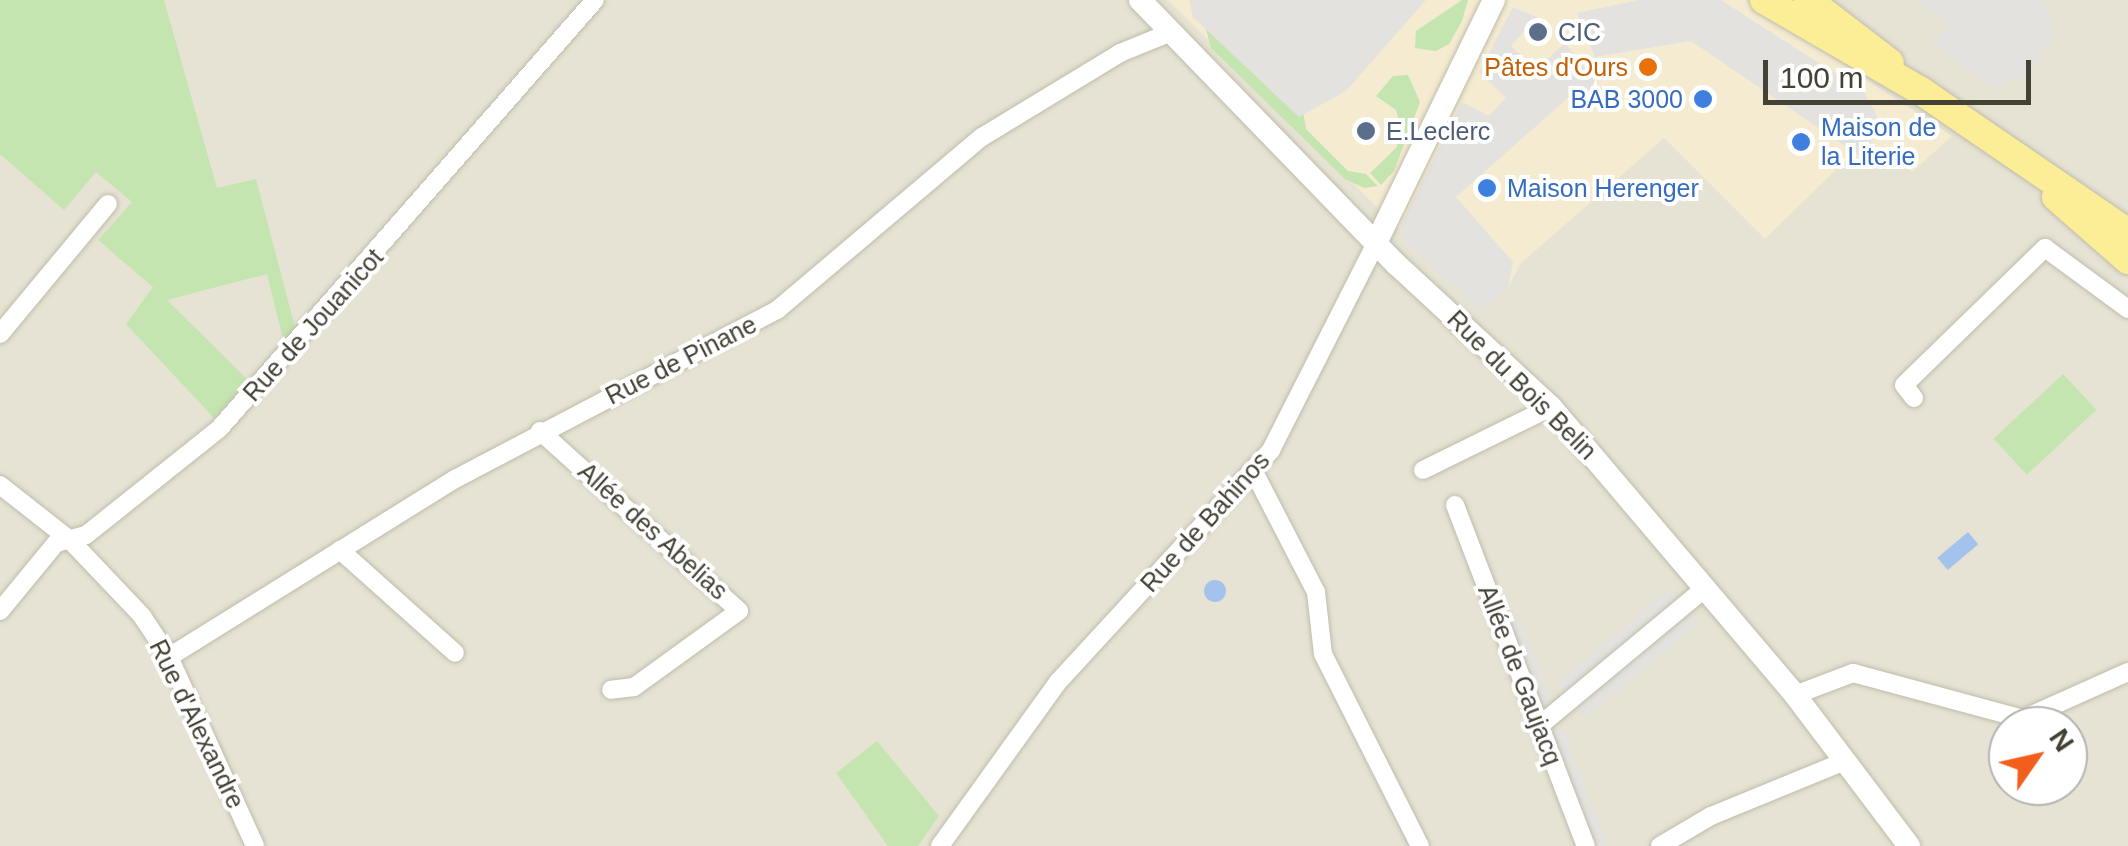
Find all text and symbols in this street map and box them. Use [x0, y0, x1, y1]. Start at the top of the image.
place label: CIC [1558, 17, 1601, 47]
marker: CIC [1527, 21, 1549, 43]
scale bar [1768, 40, 2036, 102]
place label: Pâtes d'Ours [1484, 52, 1628, 82]
marker: Pâtes d'Ours [1637, 56, 1659, 78]
text: 100 m [1780, 61, 1863, 94]
place label: BAB 3000 [1570, 84, 1683, 114]
marker: BAB 3000 [1692, 88, 1714, 110]
place label: Maison de la Literie [1821, 113, 1936, 172]
place label: E.Leclerc [1386, 116, 1490, 146]
marker: E.Leclerc [1355, 120, 1377, 142]
marker: Maison de la Literie [1790, 131, 1812, 153]
place label: Maison Herenger [1507, 173, 1699, 203]
marker: Maison Herenger [1476, 177, 1498, 199]
street label: Rue de Jouanicot [237, 243, 389, 407]
street label: Rue du Bois Belin [1441, 304, 1603, 466]
street label: Rue de Pinane [601, 309, 761, 411]
street label: Rue de Bahinos [1134, 446, 1276, 598]
street label: Allée des Abelias [572, 456, 734, 606]
street label: Allée de Gaujacq [1472, 581, 1568, 769]
street label: Rue d'Alexandre [143, 635, 251, 813]
north arrow [1988, 706, 2088, 806]
text: N [2043, 723, 2080, 757]

